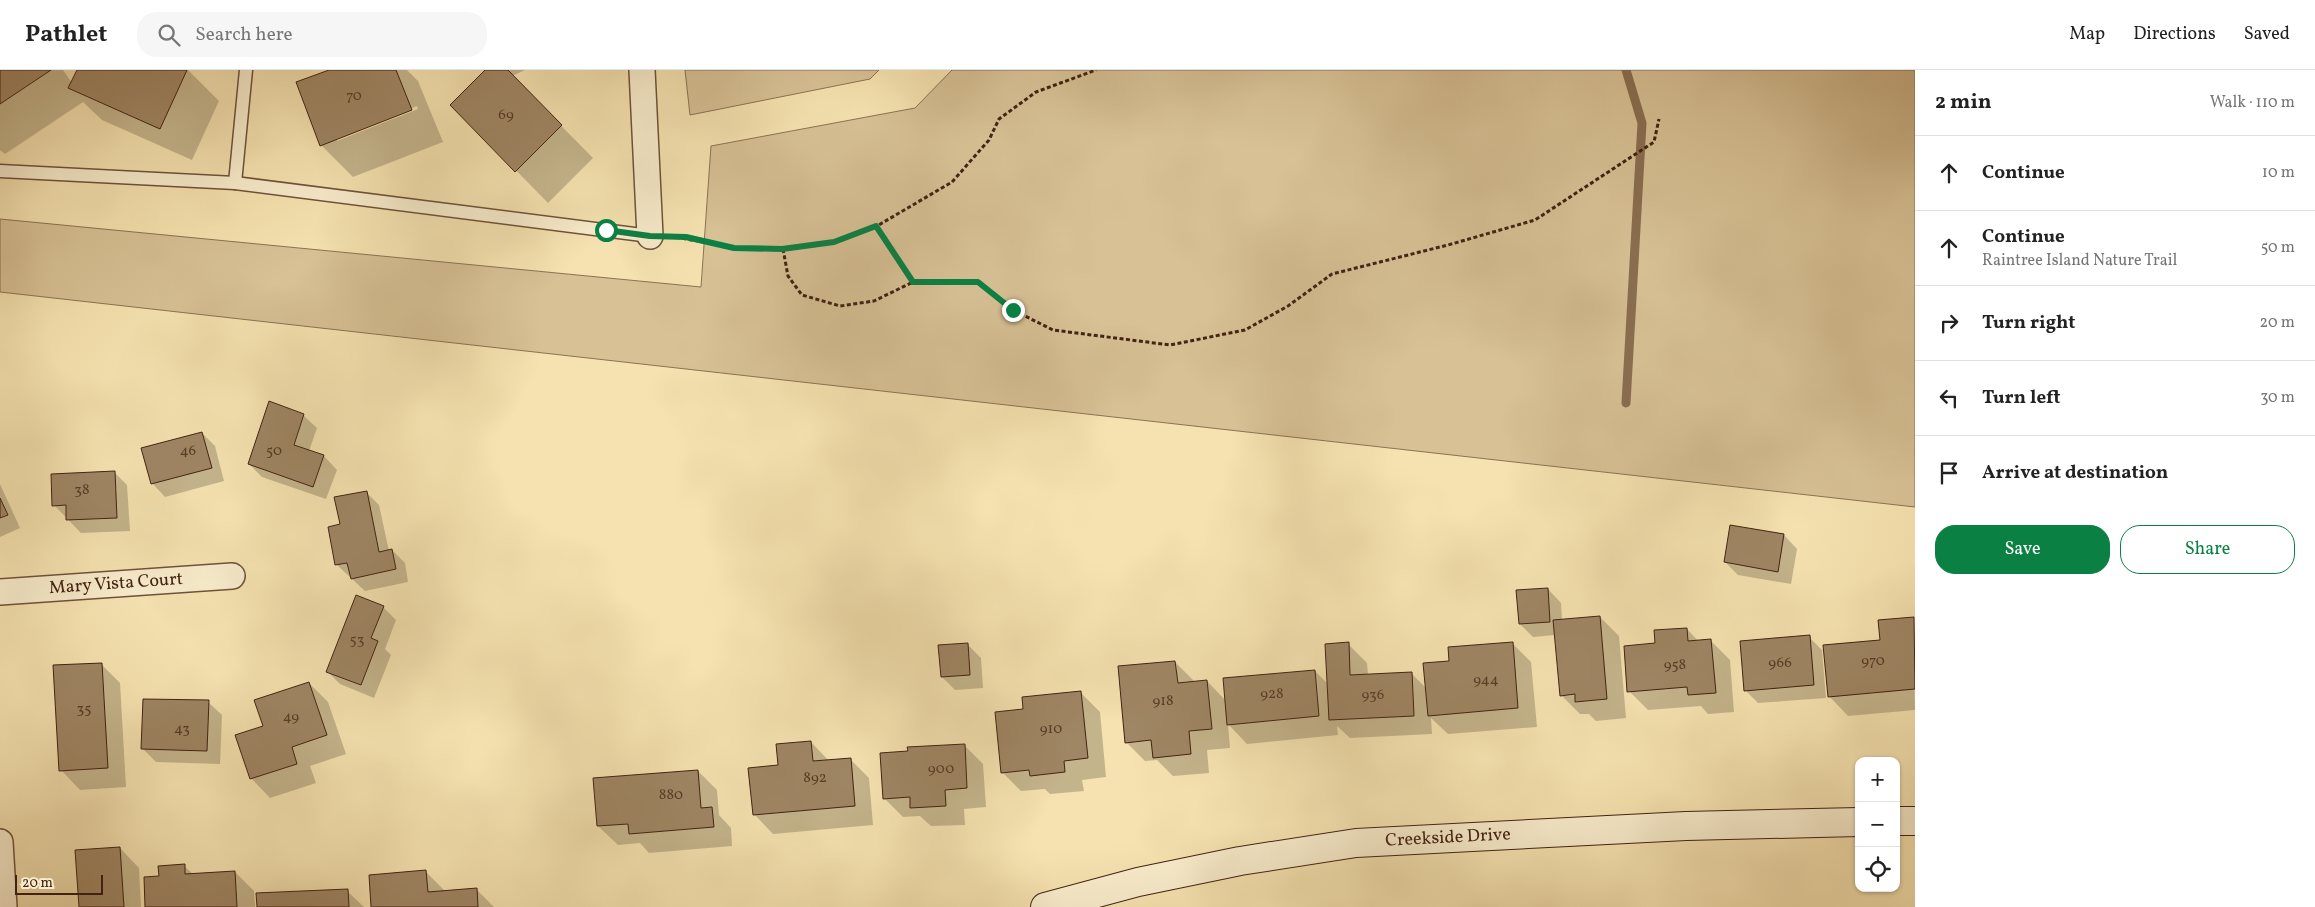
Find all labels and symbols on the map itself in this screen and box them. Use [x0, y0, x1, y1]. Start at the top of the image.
house number: 70 [346, 86, 362, 107]
house number: 69 [498, 105, 514, 126]
route start [595, 219, 618, 242]
route end [1002, 299, 1025, 322]
house number: 46 [180, 441, 196, 462]
house number: 50 [266, 441, 282, 462]
house number: 38 [74, 480, 90, 501]
street label: Mary Vista Court [48, 567, 184, 601]
house number: 53 [350, 630, 364, 651]
house number: 970 [1861, 651, 1885, 672]
house number: 966 [1768, 653, 1792, 674]
house number: 958 [1664, 655, 1686, 676]
house number: 944 [1473, 670, 1499, 691]
house number: 928 [1260, 684, 1284, 705]
house number: 936 [1362, 685, 1384, 706]
house number: 918 [1152, 691, 1174, 712]
house number: 35 [77, 699, 91, 720]
house number: 49 [283, 707, 299, 728]
house number: 43 [174, 719, 190, 740]
house number: 910 [1040, 719, 1062, 740]
house number: 900 [928, 759, 954, 780]
house number: 892 [803, 768, 827, 789]
house number: 880 [659, 785, 683, 806]
street label: Creekside Drive [1385, 822, 1511, 854]
scale bar [15, 872, 102, 895]

